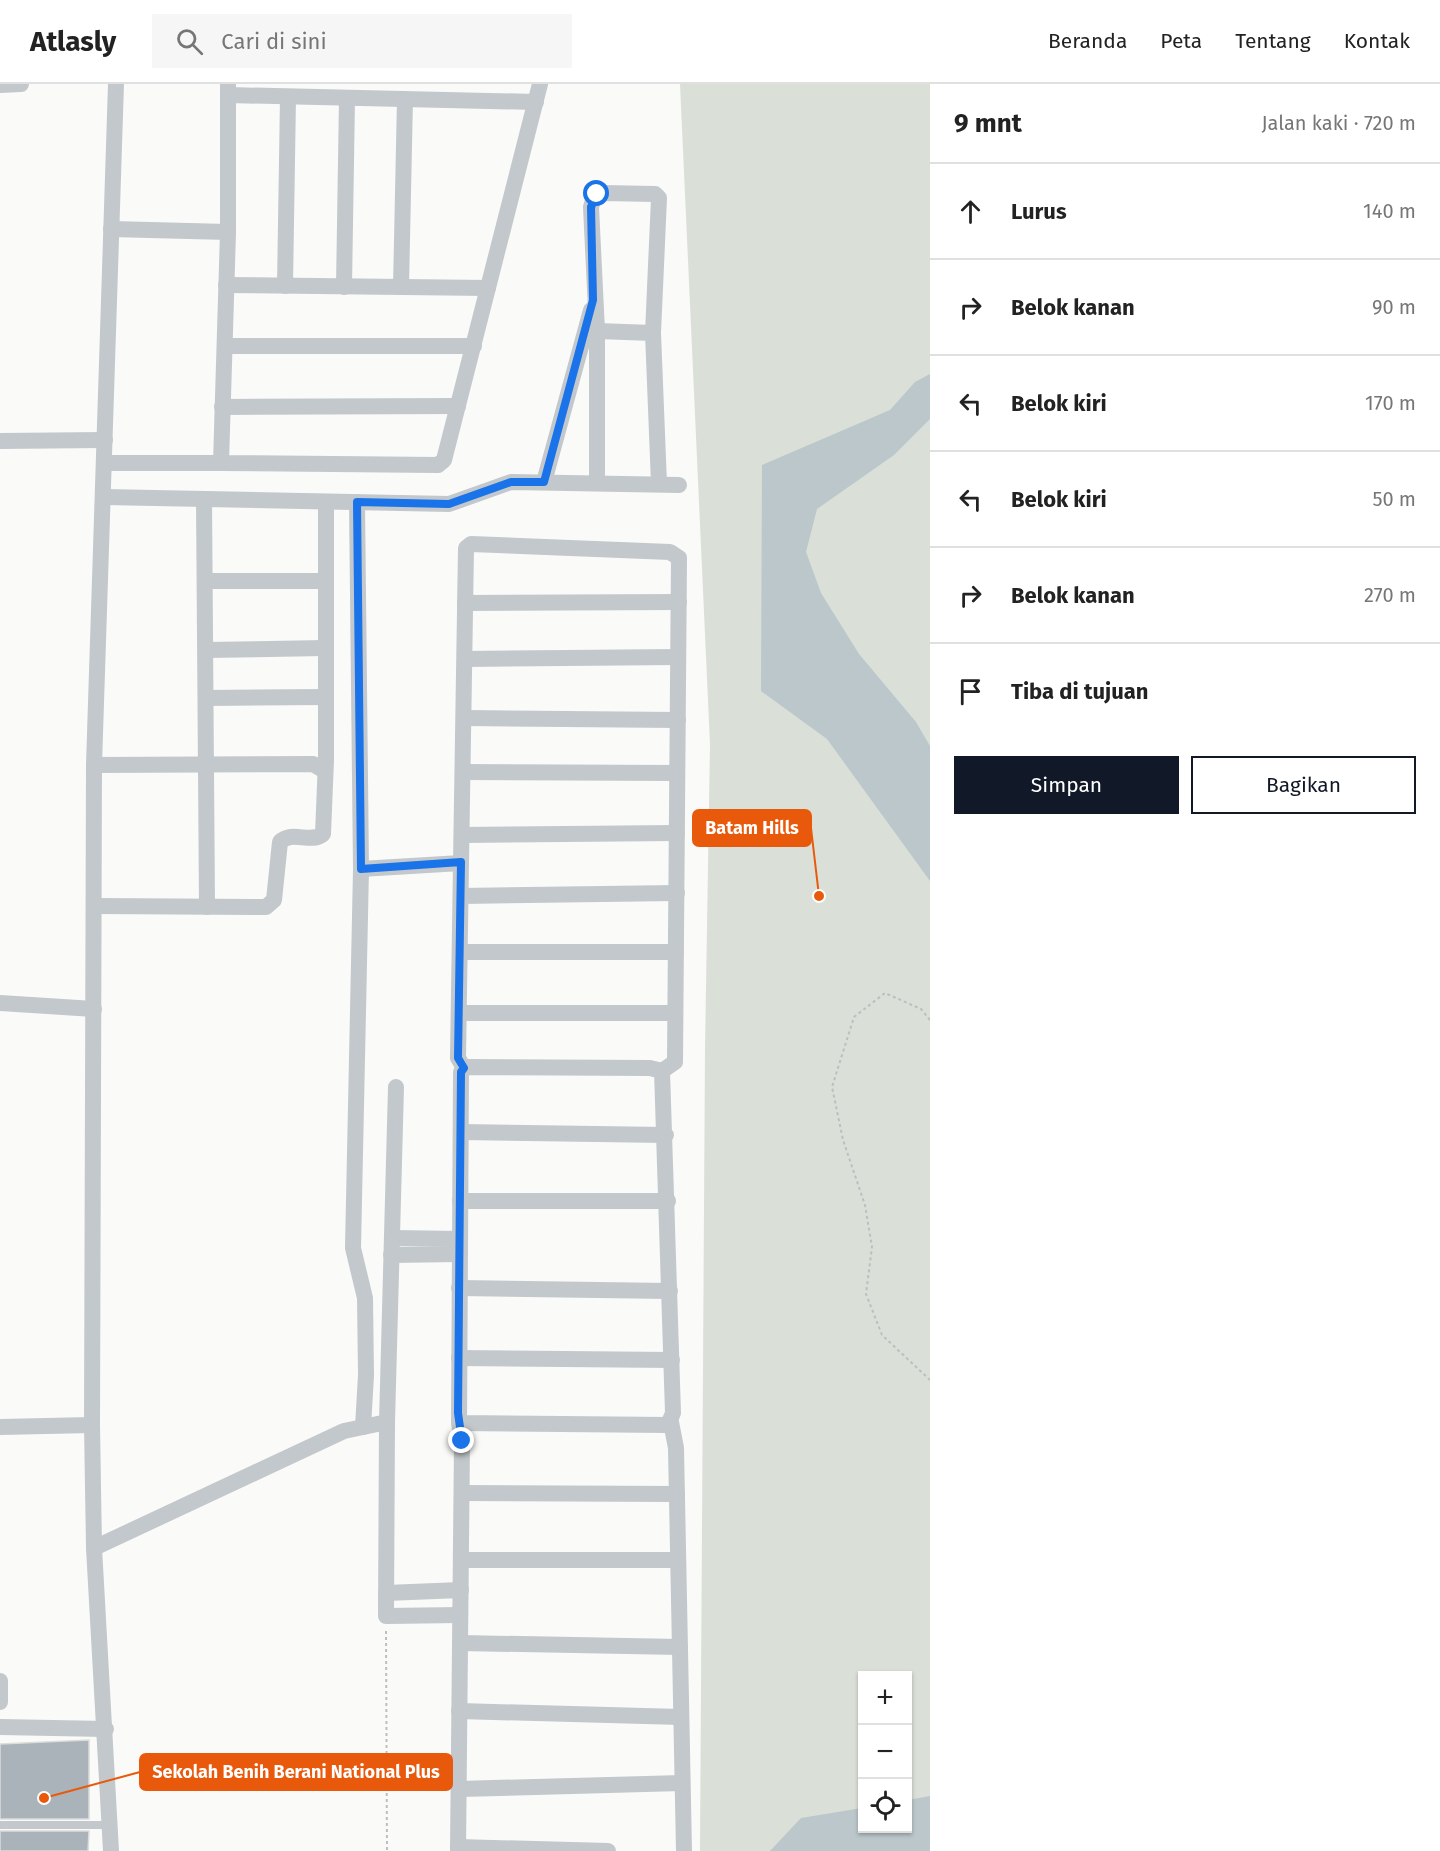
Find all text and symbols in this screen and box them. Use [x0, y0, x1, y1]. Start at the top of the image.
search box [152, 14, 572, 68]
text: Atlasly [30, 25, 116, 58]
icon: search [173, 25, 206, 58]
text: Cari di sini [221, 28, 327, 55]
text: Beranda [1048, 28, 1127, 54]
text: Peta [1160, 28, 1202, 54]
text: Tentang [1235, 28, 1311, 54]
text: Kontak [1344, 28, 1410, 54]
text: 9 mnt [954, 108, 1022, 139]
text: Jalan kaki · 720 m [1261, 111, 1416, 135]
route start [583, 180, 609, 206]
icon: ahead [954, 195, 987, 228]
text: Lurus [1011, 198, 1067, 225]
text: 140 m [1363, 199, 1416, 223]
icon: right [954, 291, 987, 324]
text: Belok kanan [1011, 294, 1135, 321]
text: 90 m [1372, 295, 1416, 319]
icon: left [954, 387, 987, 420]
text: Belok kiri [1011, 390, 1107, 417]
text: 170 m [1365, 391, 1416, 415]
icon: left [954, 483, 987, 516]
text: Belok kiri [1011, 486, 1107, 513]
text: 50 m [1372, 487, 1416, 511]
icon: right [954, 579, 987, 612]
text: Belok kanan [1011, 582, 1135, 609]
text: 270 m [1364, 583, 1416, 607]
icon: arrive [954, 675, 987, 708]
text: Tiba di tujuan [1011, 678, 1148, 705]
button: Simpan [954, 756, 1179, 814]
button: Bagikan [1191, 756, 1416, 814]
callout: Batam Hills [693, 810, 811, 846]
text: Batam Hills [705, 817, 799, 839]
route end [448, 1427, 474, 1453]
map controls [858, 1671, 912, 1833]
button: + [858, 1671, 912, 1725]
button: − [858, 1725, 912, 1779]
callout: Sekolah Benih Berani National Plus [140, 1754, 452, 1790]
text: Sekolah Benih Berani National Plus [152, 1761, 440, 1783]
button: locate [858, 1779, 912, 1833]

